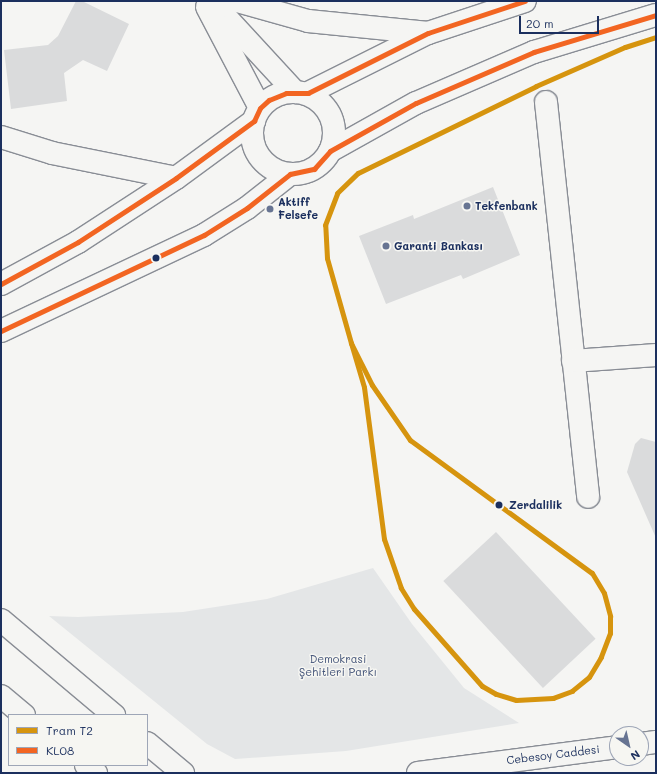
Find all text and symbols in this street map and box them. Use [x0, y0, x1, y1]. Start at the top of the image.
scale bar [521, 8, 601, 34]
text: 20 m [526, 15, 554, 31]
place label: Aktiff Felsefe [278, 196, 318, 222]
place label: Tekfenbank [475, 199, 538, 213]
marker: Tekfenbank [462, 201, 472, 211]
marker: Aktiff Felsefe [265, 204, 275, 214]
place label: Garanti Bankası [394, 239, 483, 253]
marker: Garanti Bankası [381, 241, 391, 251]
unlabelled marker [151, 253, 161, 263]
marker: Zerdalilik [492, 498, 506, 512]
place label: Zerdalilik [509, 498, 562, 512]
park label: Demokrasi Şehitleri Parkı [299, 653, 377, 679]
legend [8, 714, 148, 766]
text: Tram T2 [46, 722, 93, 738]
north arrow [609, 726, 649, 766]
text: KL08 [46, 742, 74, 758]
street label: Cebesoy Caddesi [506, 743, 600, 767]
text: N [628, 747, 643, 764]

